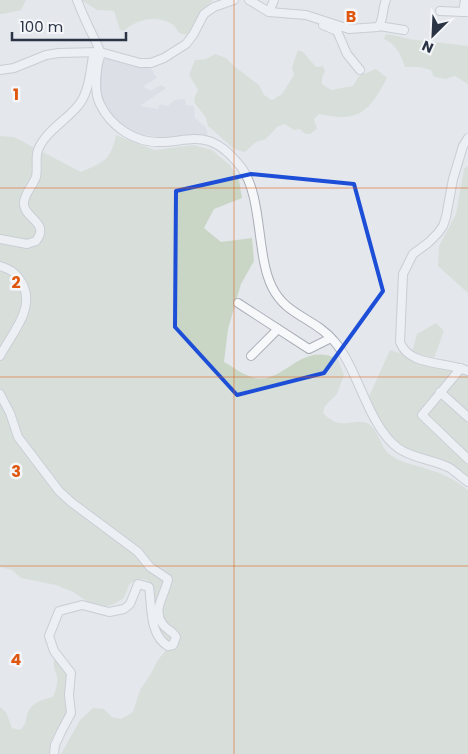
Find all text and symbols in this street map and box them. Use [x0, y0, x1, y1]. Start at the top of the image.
text: B [346, 5, 356, 28]
scale bar [12, 10, 126, 42]
north arrow [408, 10, 458, 60]
text: 100 m [20, 16, 63, 37]
text: N [419, 36, 437, 58]
text: 1 [13, 83, 19, 106]
text: 2 [11, 271, 21, 294]
text: 3 [11, 460, 21, 483]
text: 4 [11, 648, 22, 671]

